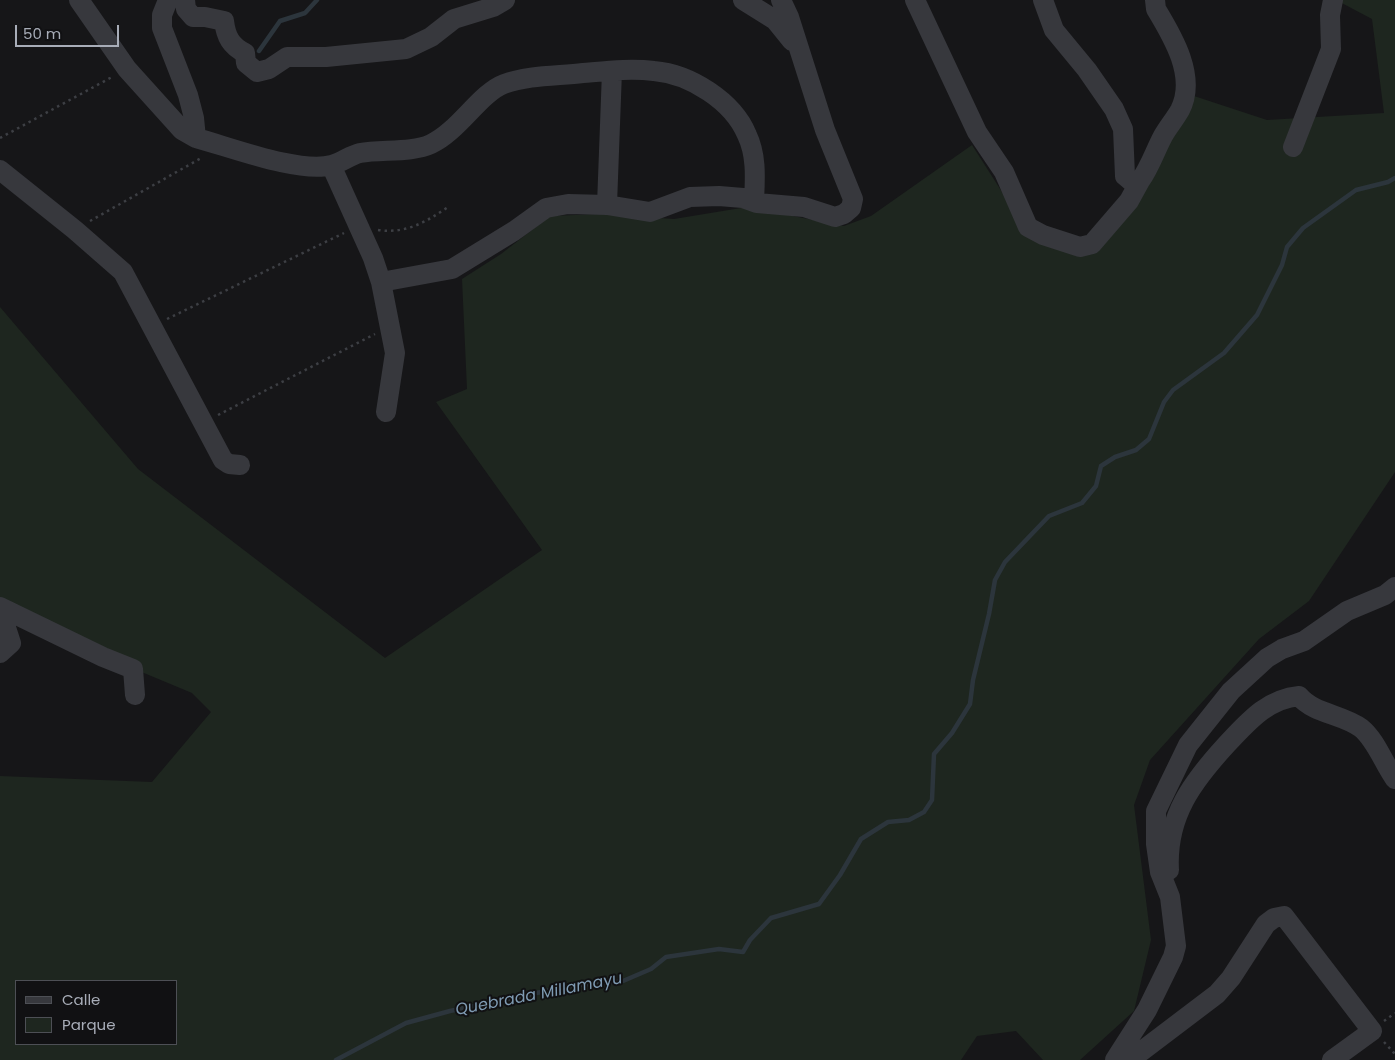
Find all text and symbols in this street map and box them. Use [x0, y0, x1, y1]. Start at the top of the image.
scale bar [18, 15, 121, 47]
text: 50 m [23, 23, 61, 44]
water label: Quebrada Millamayu [454, 969, 624, 1021]
legend [15, 980, 178, 1045]
text: Calle [62, 989, 100, 1010]
text: Parque [62, 1014, 115, 1035]

